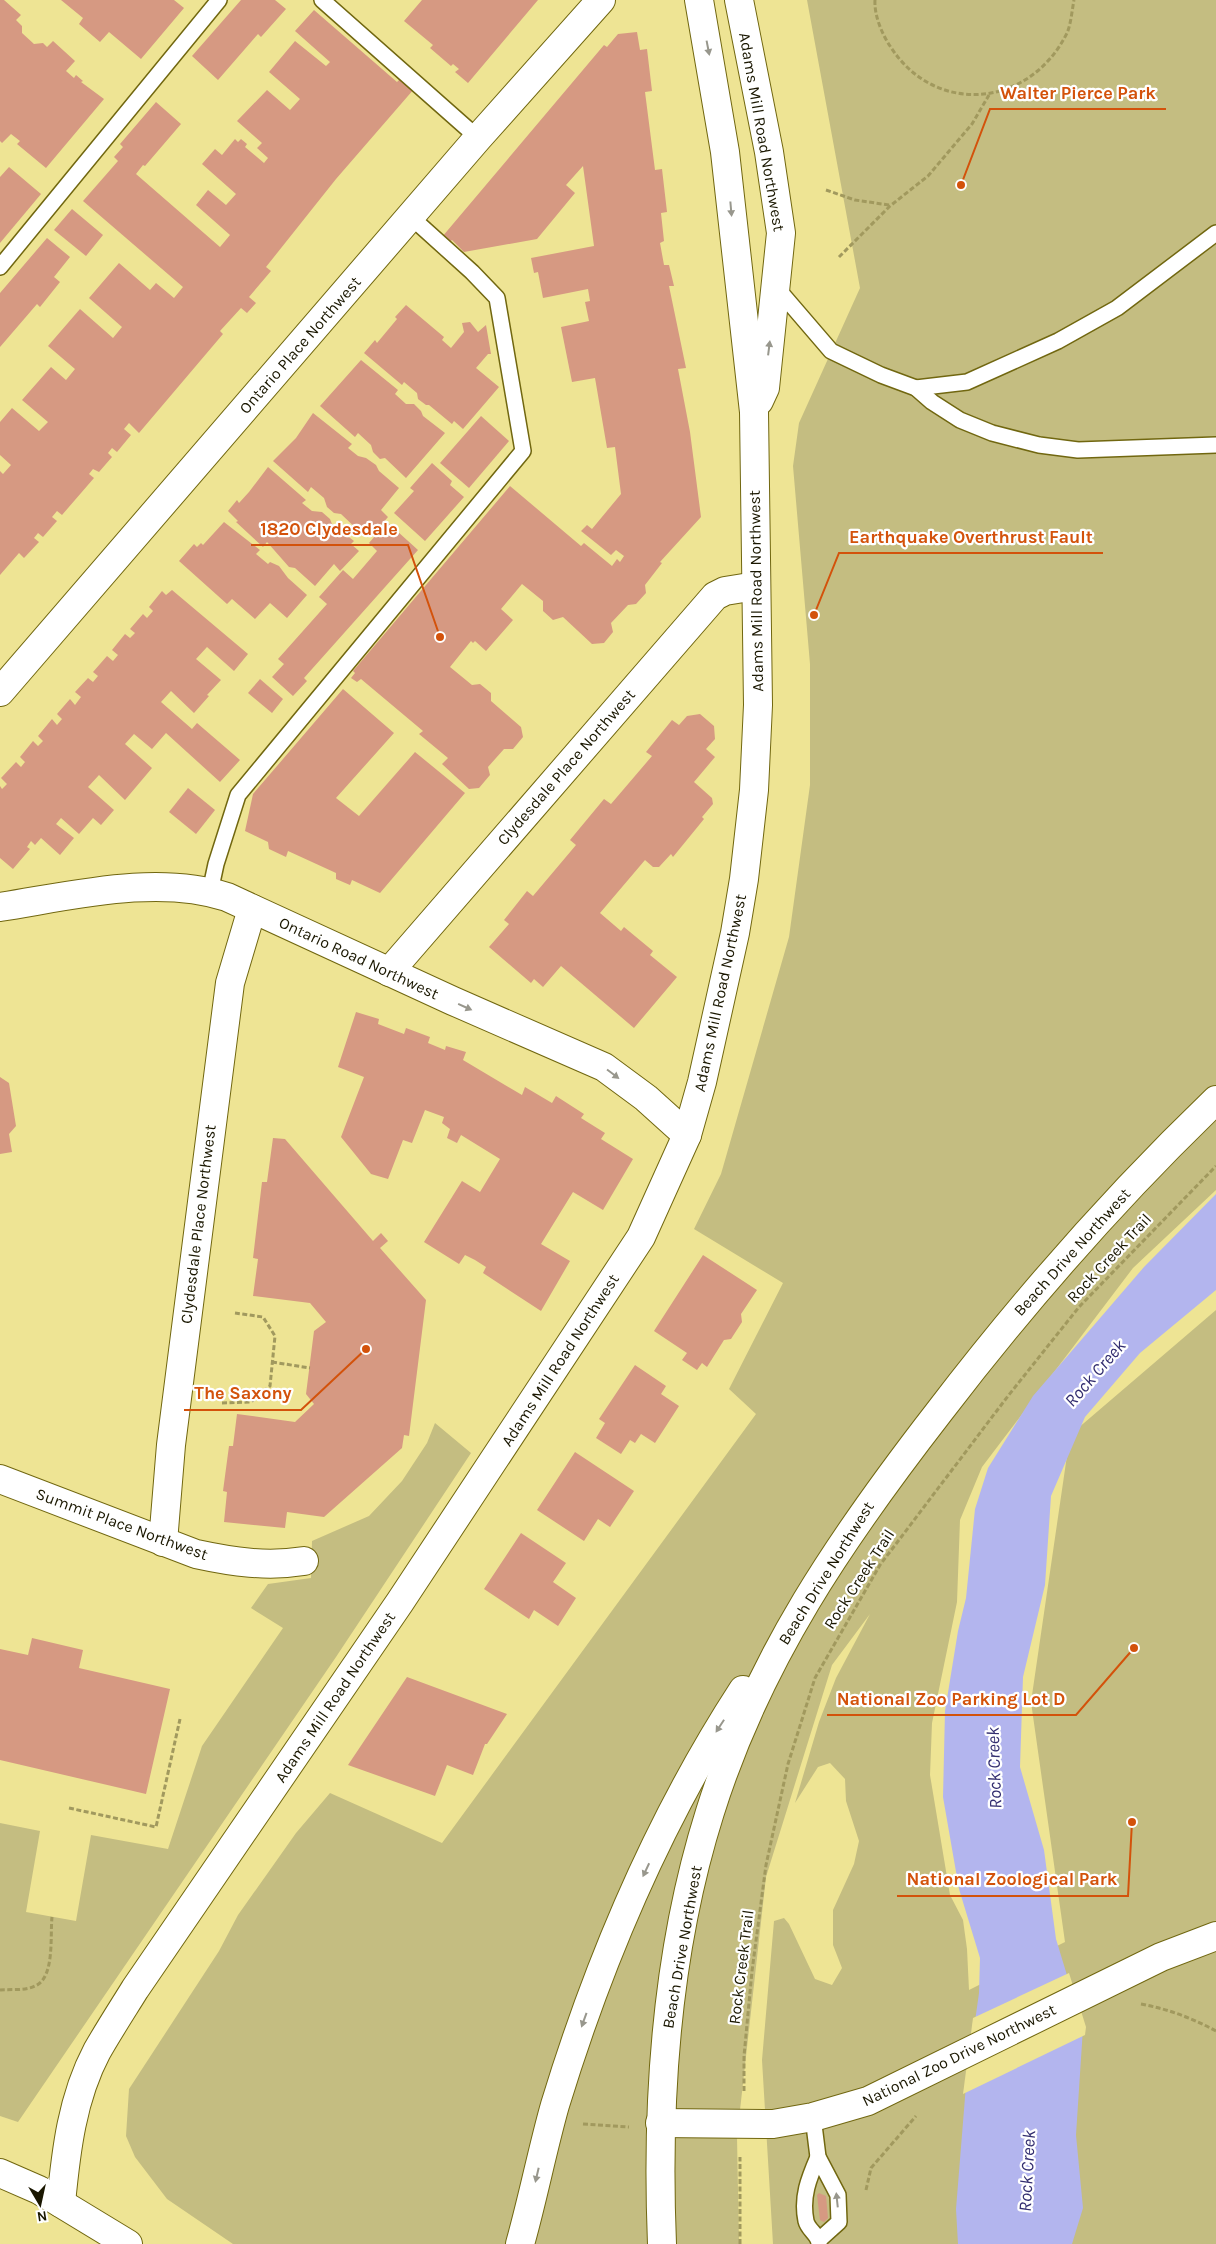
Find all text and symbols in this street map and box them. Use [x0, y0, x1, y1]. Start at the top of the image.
street label: Adams Mill Road Northwest [735, 31, 789, 233]
one-way arrow [705, 40, 713, 56]
callout: Walter Pierce Park [990, 76, 1166, 109]
text: Walter Pierce Park [1000, 82, 1156, 104]
one-way arrow [727, 201, 735, 217]
street label: Ontario Place Northwest [235, 272, 365, 418]
one-way arrow [765, 340, 773, 356]
street label: Adams Mill Road Northwest [745, 490, 767, 692]
callout: 1820 Clydesdale [251, 512, 408, 545]
text: 1820 Clydesdale [260, 518, 398, 540]
callout: Earthquake Overthrust Fault [839, 520, 1103, 553]
text: Earthquake Overthrust Fault [849, 526, 1093, 548]
street label: Clydesdale Place Northwest [493, 685, 639, 849]
street label: Adams Mill Road Northwest [690, 892, 750, 1094]
street label: Ontario Road Northwest [276, 913, 442, 1003]
one-way arrow [458, 1003, 472, 1011]
one-way arrow [606, 1068, 619, 1079]
street label: Clydesdale Place Northwest [176, 1123, 220, 1325]
street label: Beach Drive Northwest [1010, 1184, 1134, 1320]
street label: Rock Creek Trail [1063, 1209, 1155, 1307]
street label: Adams Mill Road Northwest [497, 1270, 623, 1450]
water label: Rock Creek [1060, 1334, 1131, 1411]
callout: The Saxony [184, 1377, 301, 1410]
text: The Saxony [194, 1382, 292, 1404]
street label: Summit Place Northwest [33, 1484, 211, 1564]
street label: Beach Drive Northwest [774, 1498, 878, 1648]
street label: Rock Creek Trail [820, 1526, 898, 1632]
street label: Adams Mill Road Northwest [271, 1608, 399, 1786]
callout: National Zoo Parking Lot D [827, 1682, 1076, 1715]
text: National Zoo Parking Lot D [837, 1688, 1065, 1710]
one-way arrow [716, 1719, 725, 1732]
water label: Rock Creek [982, 1726, 1006, 1809]
one-way arrow [642, 1863, 650, 1877]
callout: National Zoological Park [897, 1863, 1128, 1896]
street label: Beach Drive Northwest [658, 1864, 706, 2030]
text: National Zoological Park [907, 1868, 1118, 1890]
street label: Rock Creek Trail [725, 1909, 757, 2025]
street label: National Zoo Drive Northwest [859, 2000, 1059, 2110]
one-way arrow [580, 2013, 588, 2028]
water label: Rock Creek [1014, 2129, 1040, 2213]
one-way arrow [533, 2168, 541, 2183]
north arrow [15, 2179, 65, 2229]
one-way arrow [833, 2192, 841, 2208]
text: N [36, 2207, 48, 2226]

